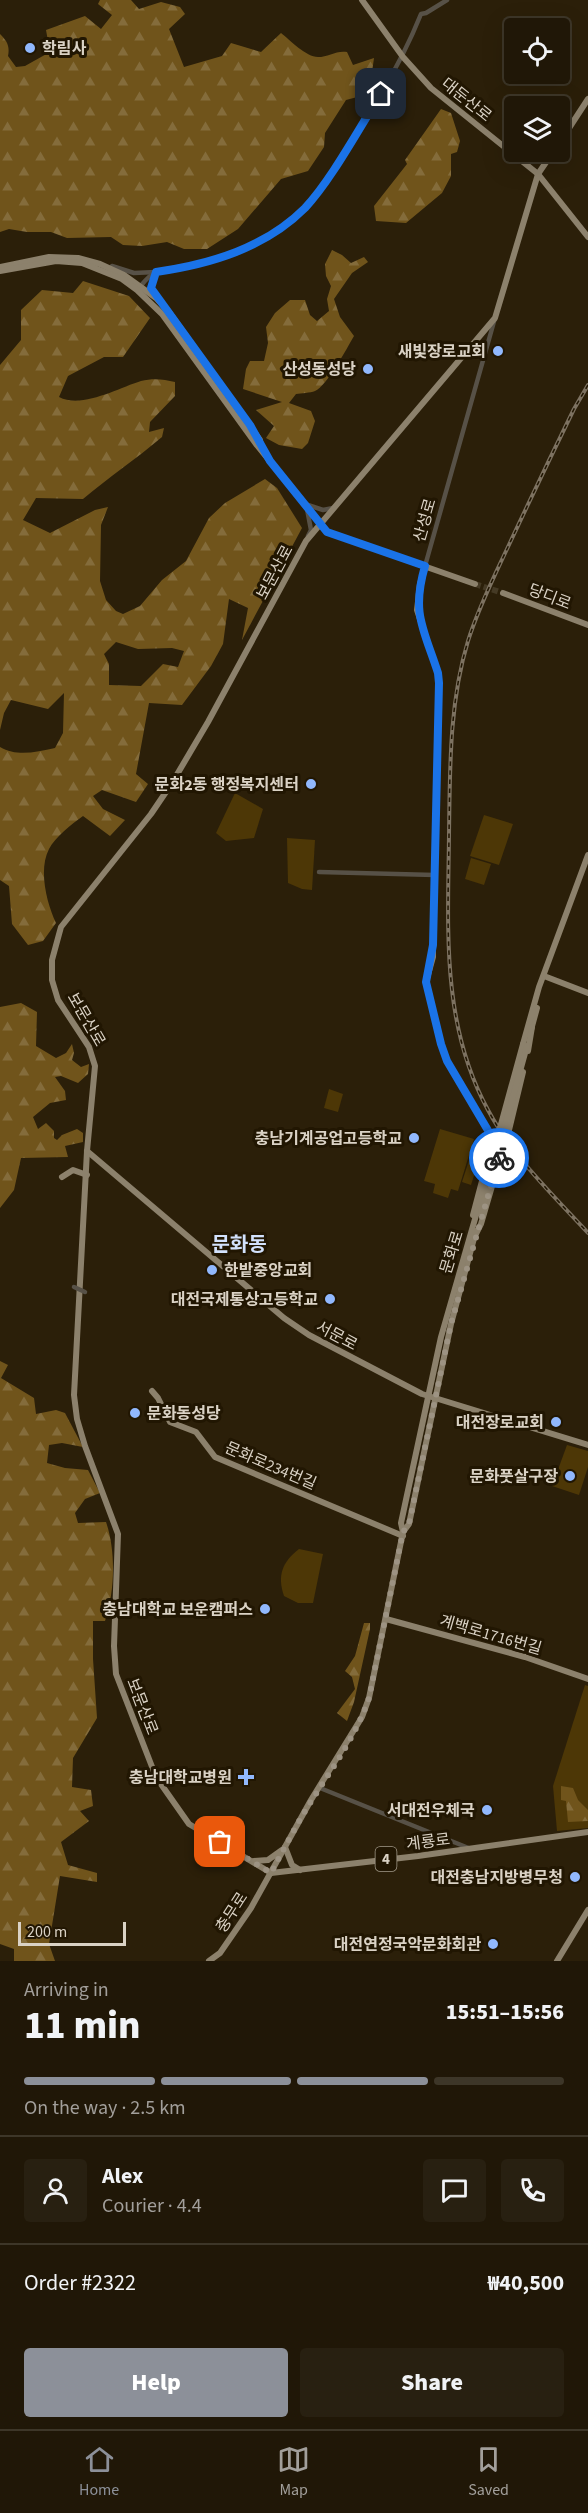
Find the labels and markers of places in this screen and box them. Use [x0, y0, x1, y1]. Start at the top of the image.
place label: 학림사 [42, 38, 86, 60]
marker: 학림사 [23, 41, 37, 55]
pin [355, 68, 406, 119]
place label: 새빛장로교회 [398, 341, 486, 363]
marker: 새빛장로교회 [491, 344, 505, 358]
place label: 산성동성당 [282, 359, 356, 381]
marker: 산성동성당 [361, 362, 375, 376]
place label: 문화2동 행정복지센터 [155, 774, 299, 796]
marker: 문화2동 행정복지센터 [304, 777, 318, 791]
place label: 충남기계공업고등학교 [255, 1128, 402, 1150]
marker: 충남기계공업고등학교 [407, 1131, 421, 1145]
place label: 한밭중앙교회 [224, 1260, 312, 1282]
marker: 한밭중앙교회 [205, 1263, 219, 1277]
place label: 대전국제통상고등학교 [171, 1289, 318, 1311]
marker: 대전국제통상고등학교 [323, 1292, 337, 1306]
place label: 문화동성당 [147, 1403, 221, 1425]
marker: 문화동성당 [128, 1406, 142, 1420]
place label: 대전장로교회 [456, 1412, 544, 1434]
marker: 대전장로교회 [549, 1415, 563, 1429]
place label: 문화풋살구장 [470, 1466, 558, 1488]
marker: 문화풋살구장 [563, 1469, 577, 1483]
place label: 충남대학교 보운캠퍼스 [103, 1599, 253, 1621]
marker: 충남대학교 보운캠퍼스 [258, 1602, 272, 1616]
place label: 충남대학교병원 [129, 1767, 232, 1789]
marker: 충남대학교병원 [237, 1768, 255, 1786]
place label: 서대전우체국 [387, 1800, 475, 1822]
marker: 서대전우체국 [480, 1803, 494, 1817]
pin [194, 1816, 245, 1867]
place label: 대전충남지방병무청 [431, 1867, 563, 1889]
marker: 대전충남지방병무청 [568, 1870, 582, 1884]
place label: 대전연정국악문화회관 [334, 1934, 481, 1956]
marker: 대전연정국악문화회관 [486, 1937, 500, 1951]

